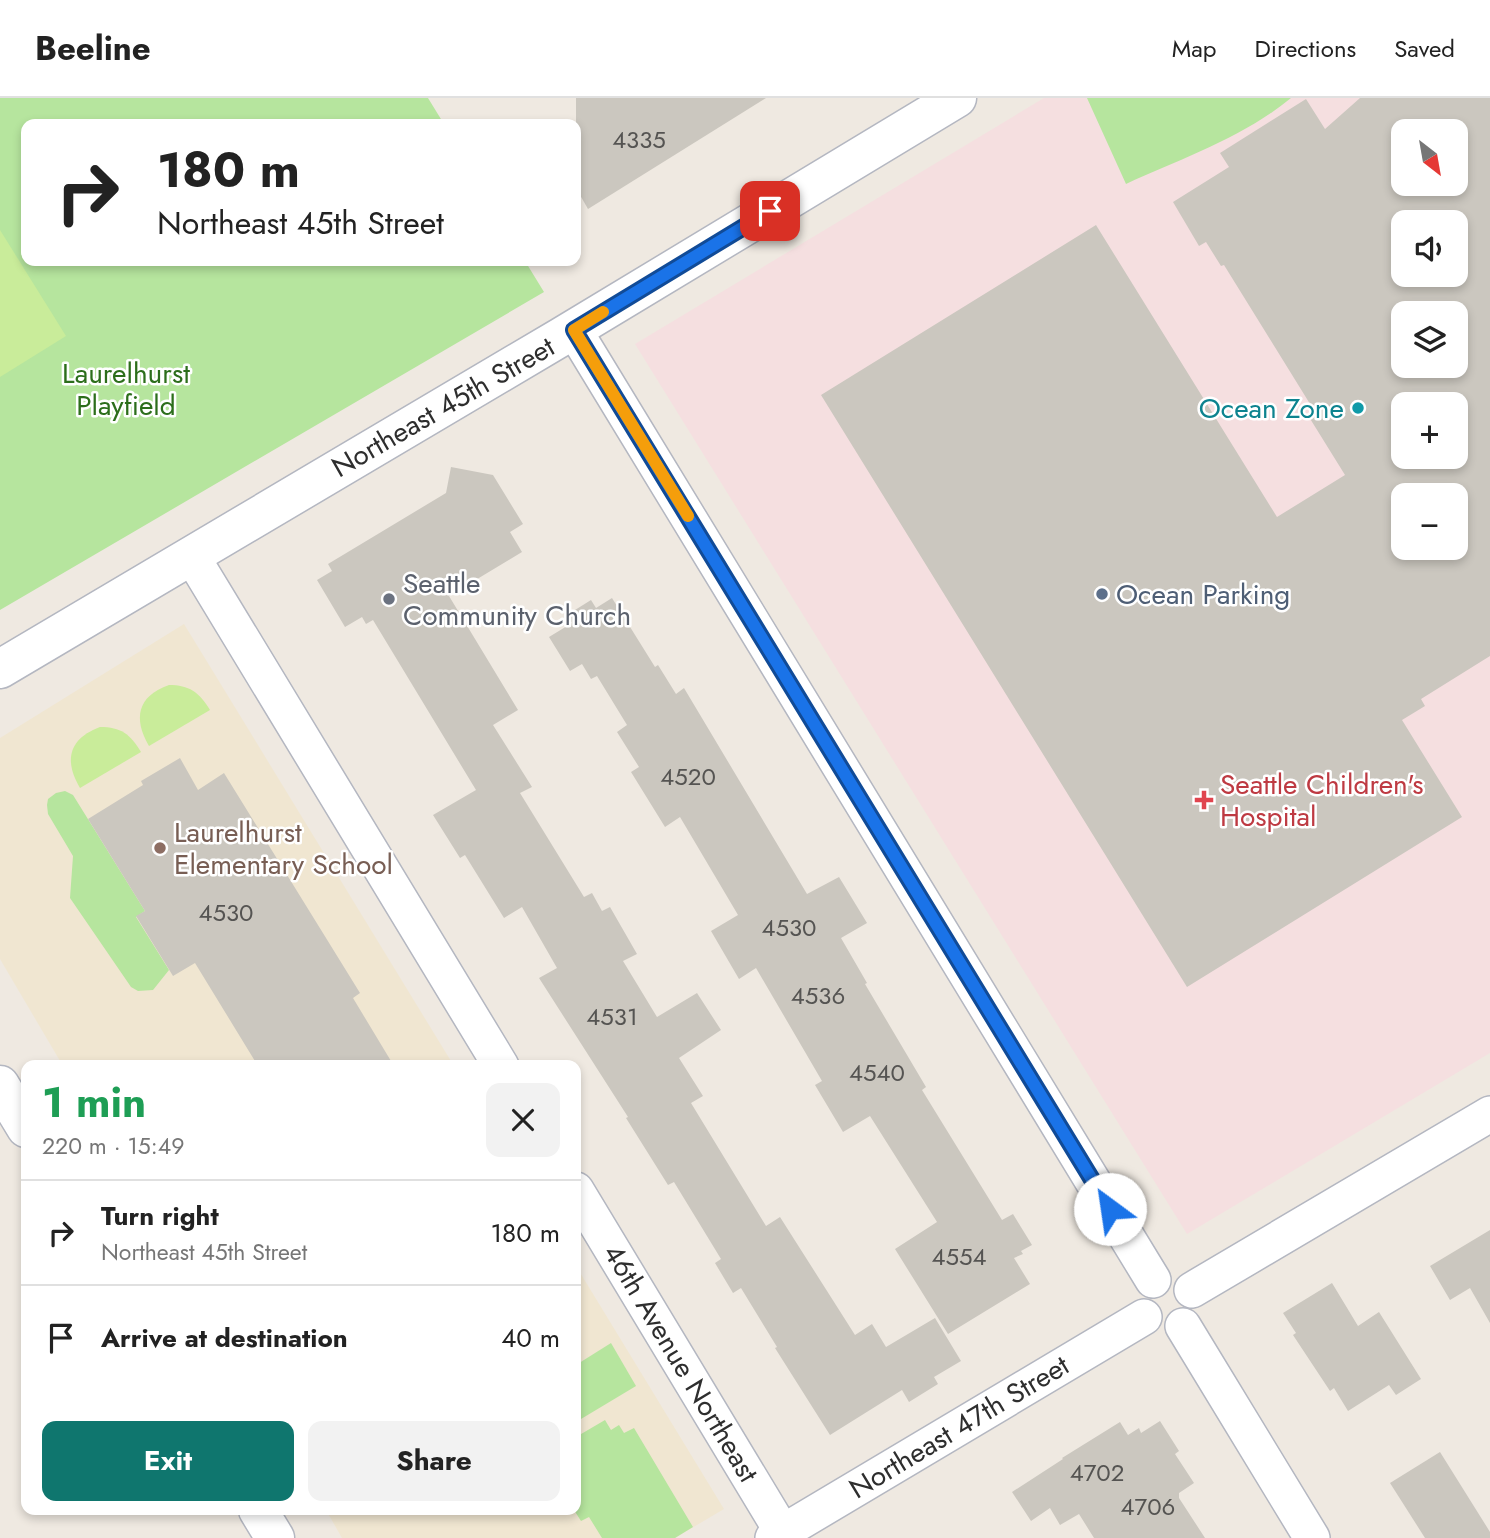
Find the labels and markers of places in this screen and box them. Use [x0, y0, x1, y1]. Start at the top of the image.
pin [740, 181, 800, 241]
place label: Ocean Zone [1199, 388, 1344, 429]
marker: Ocean Zone [1350, 400, 1366, 416]
place label: Seattle Community Church [403, 563, 631, 636]
place label: Ocean Parking [1116, 574, 1290, 615]
marker: Ocean Parking [1094, 586, 1110, 602]
marker: Seattle Community Church [381, 591, 397, 607]
place label: Seattle Children's Hospital [1220, 764, 1423, 837]
marker: Seattle Children's Hospital [1194, 790, 1214, 810]
place label: Laurelhurst Elementary School [174, 812, 393, 885]
marker: Laurelhurst Elementary School [152, 840, 168, 856]

